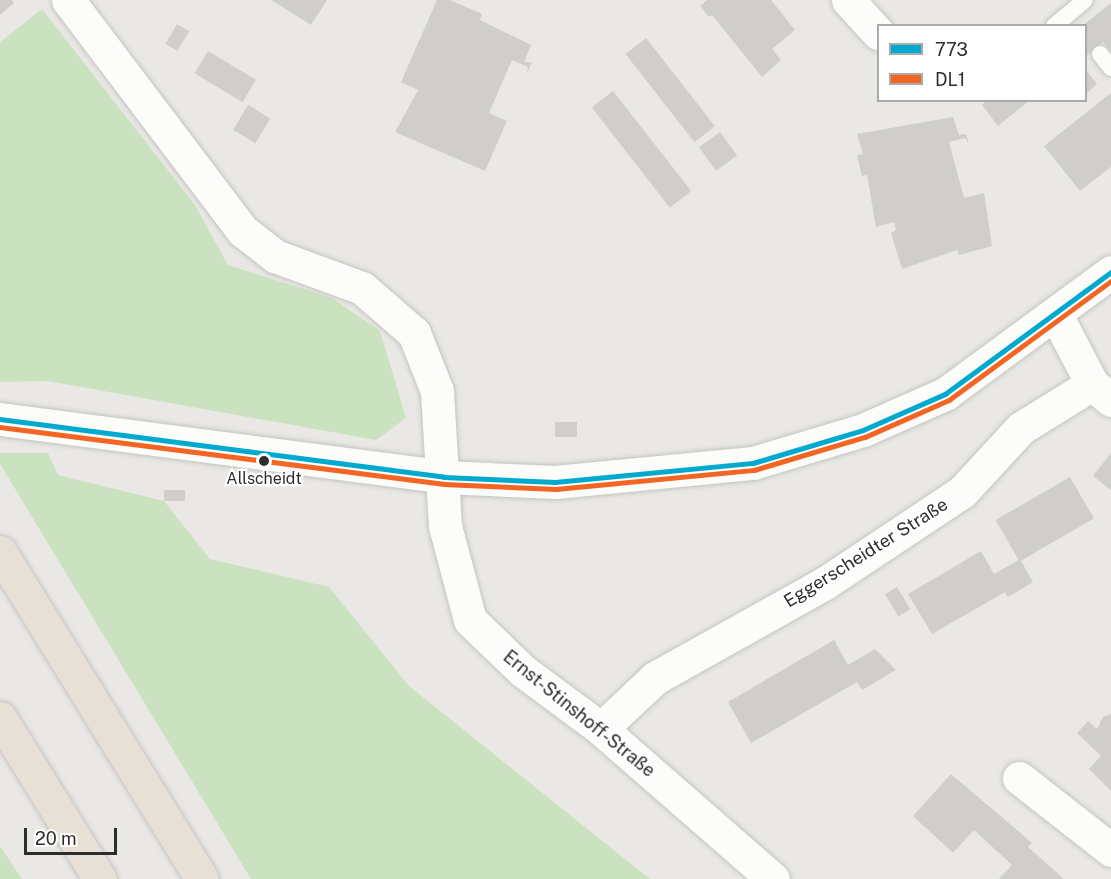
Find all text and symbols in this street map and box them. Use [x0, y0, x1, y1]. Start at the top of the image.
legend [877, 24, 1087, 102]
text: 773 [935, 39, 968, 60]
text: DL1 [935, 69, 965, 90]
marker: Allscheidt [258, 455, 270, 467]
place label: Allscheidt [226, 469, 302, 489]
street label: Eggerscheidter Straße [780, 494, 952, 612]
street label: Ernst-Stinshoff-Straße [499, 646, 659, 782]
scale bar [27, 816, 120, 854]
text: 20 m [35, 828, 77, 849]

